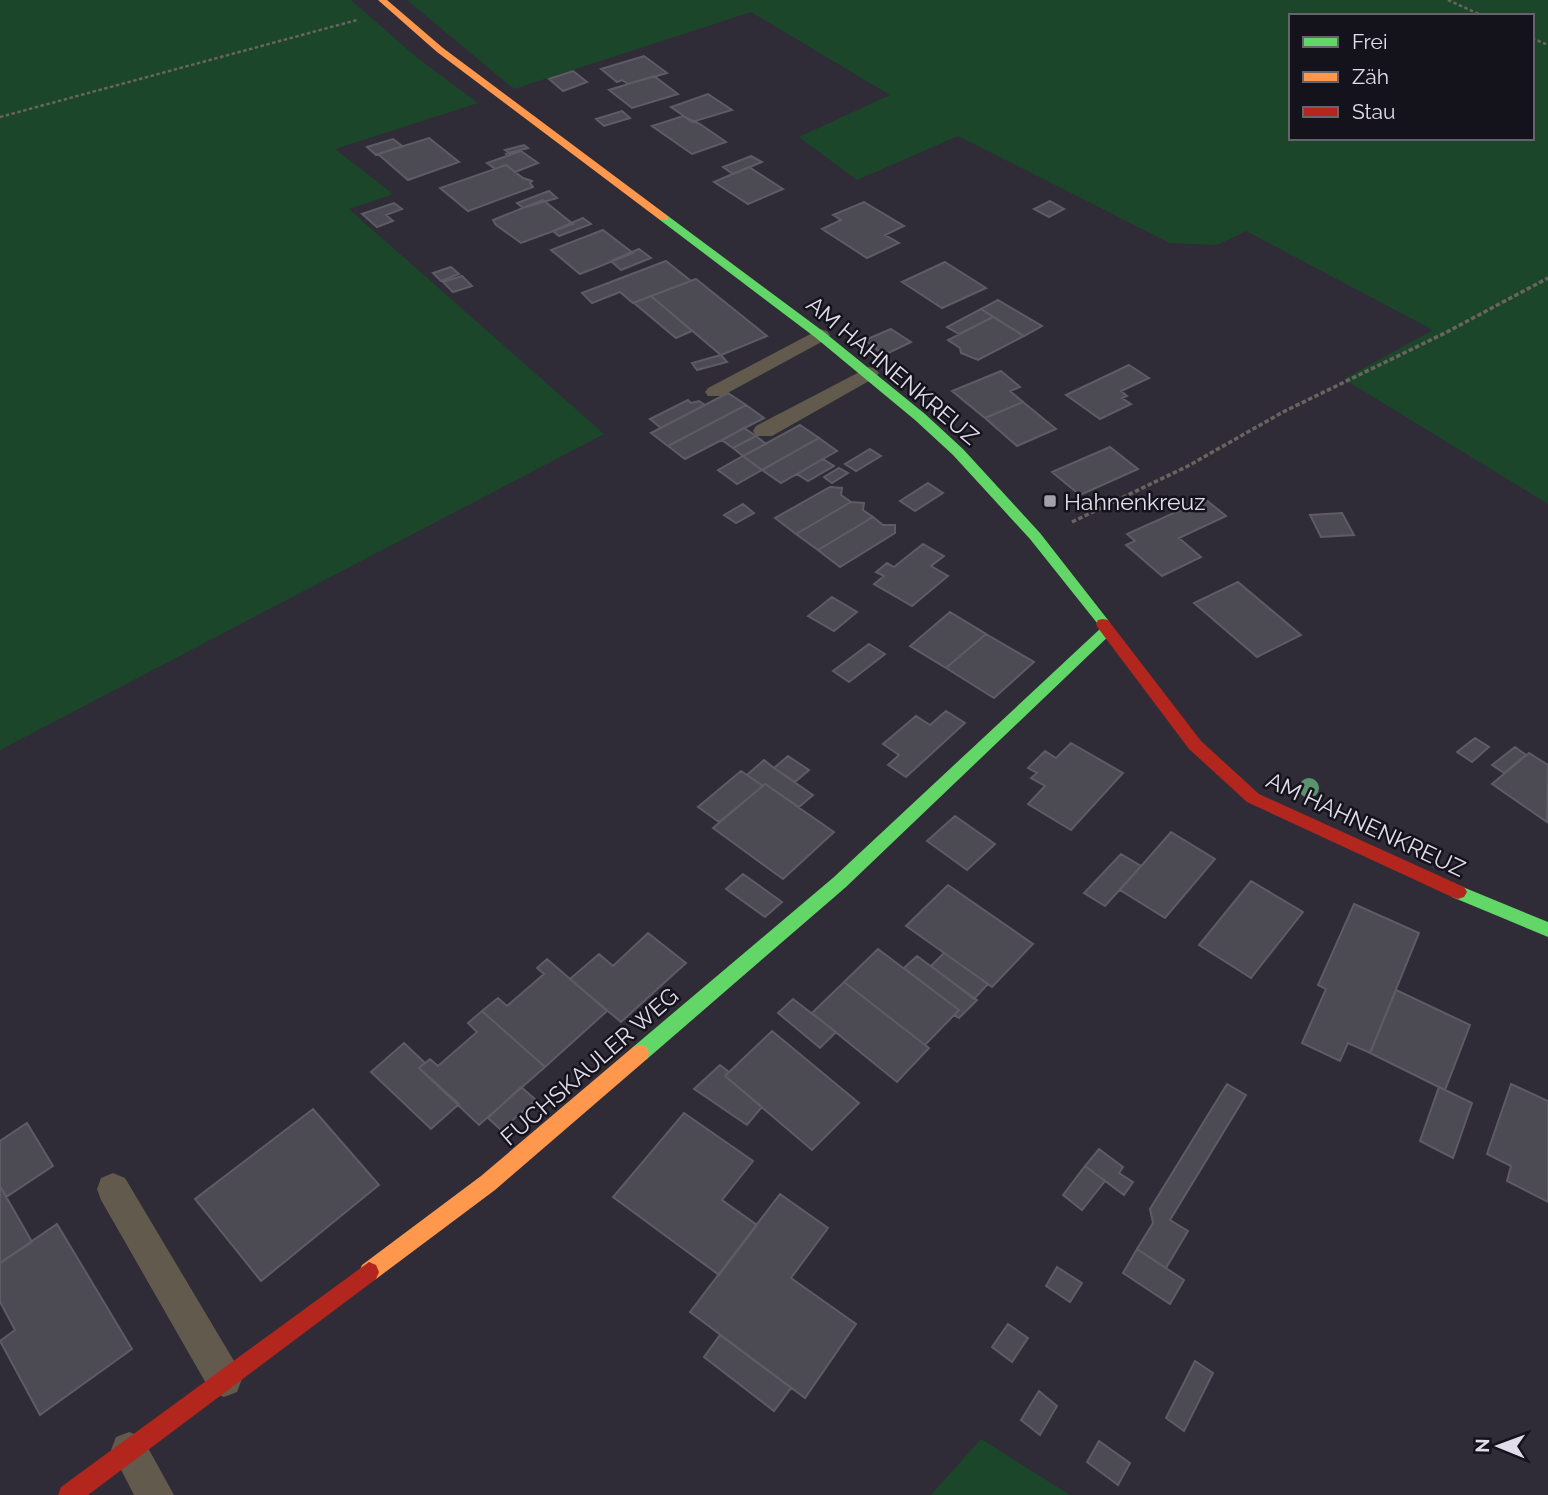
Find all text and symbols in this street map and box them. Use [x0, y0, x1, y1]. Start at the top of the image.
legend [1289, 14, 1534, 140]
text: Frei [1352, 29, 1388, 54]
text: Zäh [1352, 64, 1389, 89]
text: Stau [1352, 99, 1396, 124]
street label: AM HAHNENKREUZ [801, 290, 985, 450]
place label: Hahnenkreuz [1064, 488, 1206, 515]
marker: Hahnenkreuz [1042, 493, 1058, 509]
street label: AM HAHNENKREUZ [1262, 766, 1470, 882]
street label: FUCHSKAULER WEG [495, 982, 683, 1150]
north arrow [1464, 1411, 1534, 1481]
text: N [1471, 1438, 1493, 1453]

